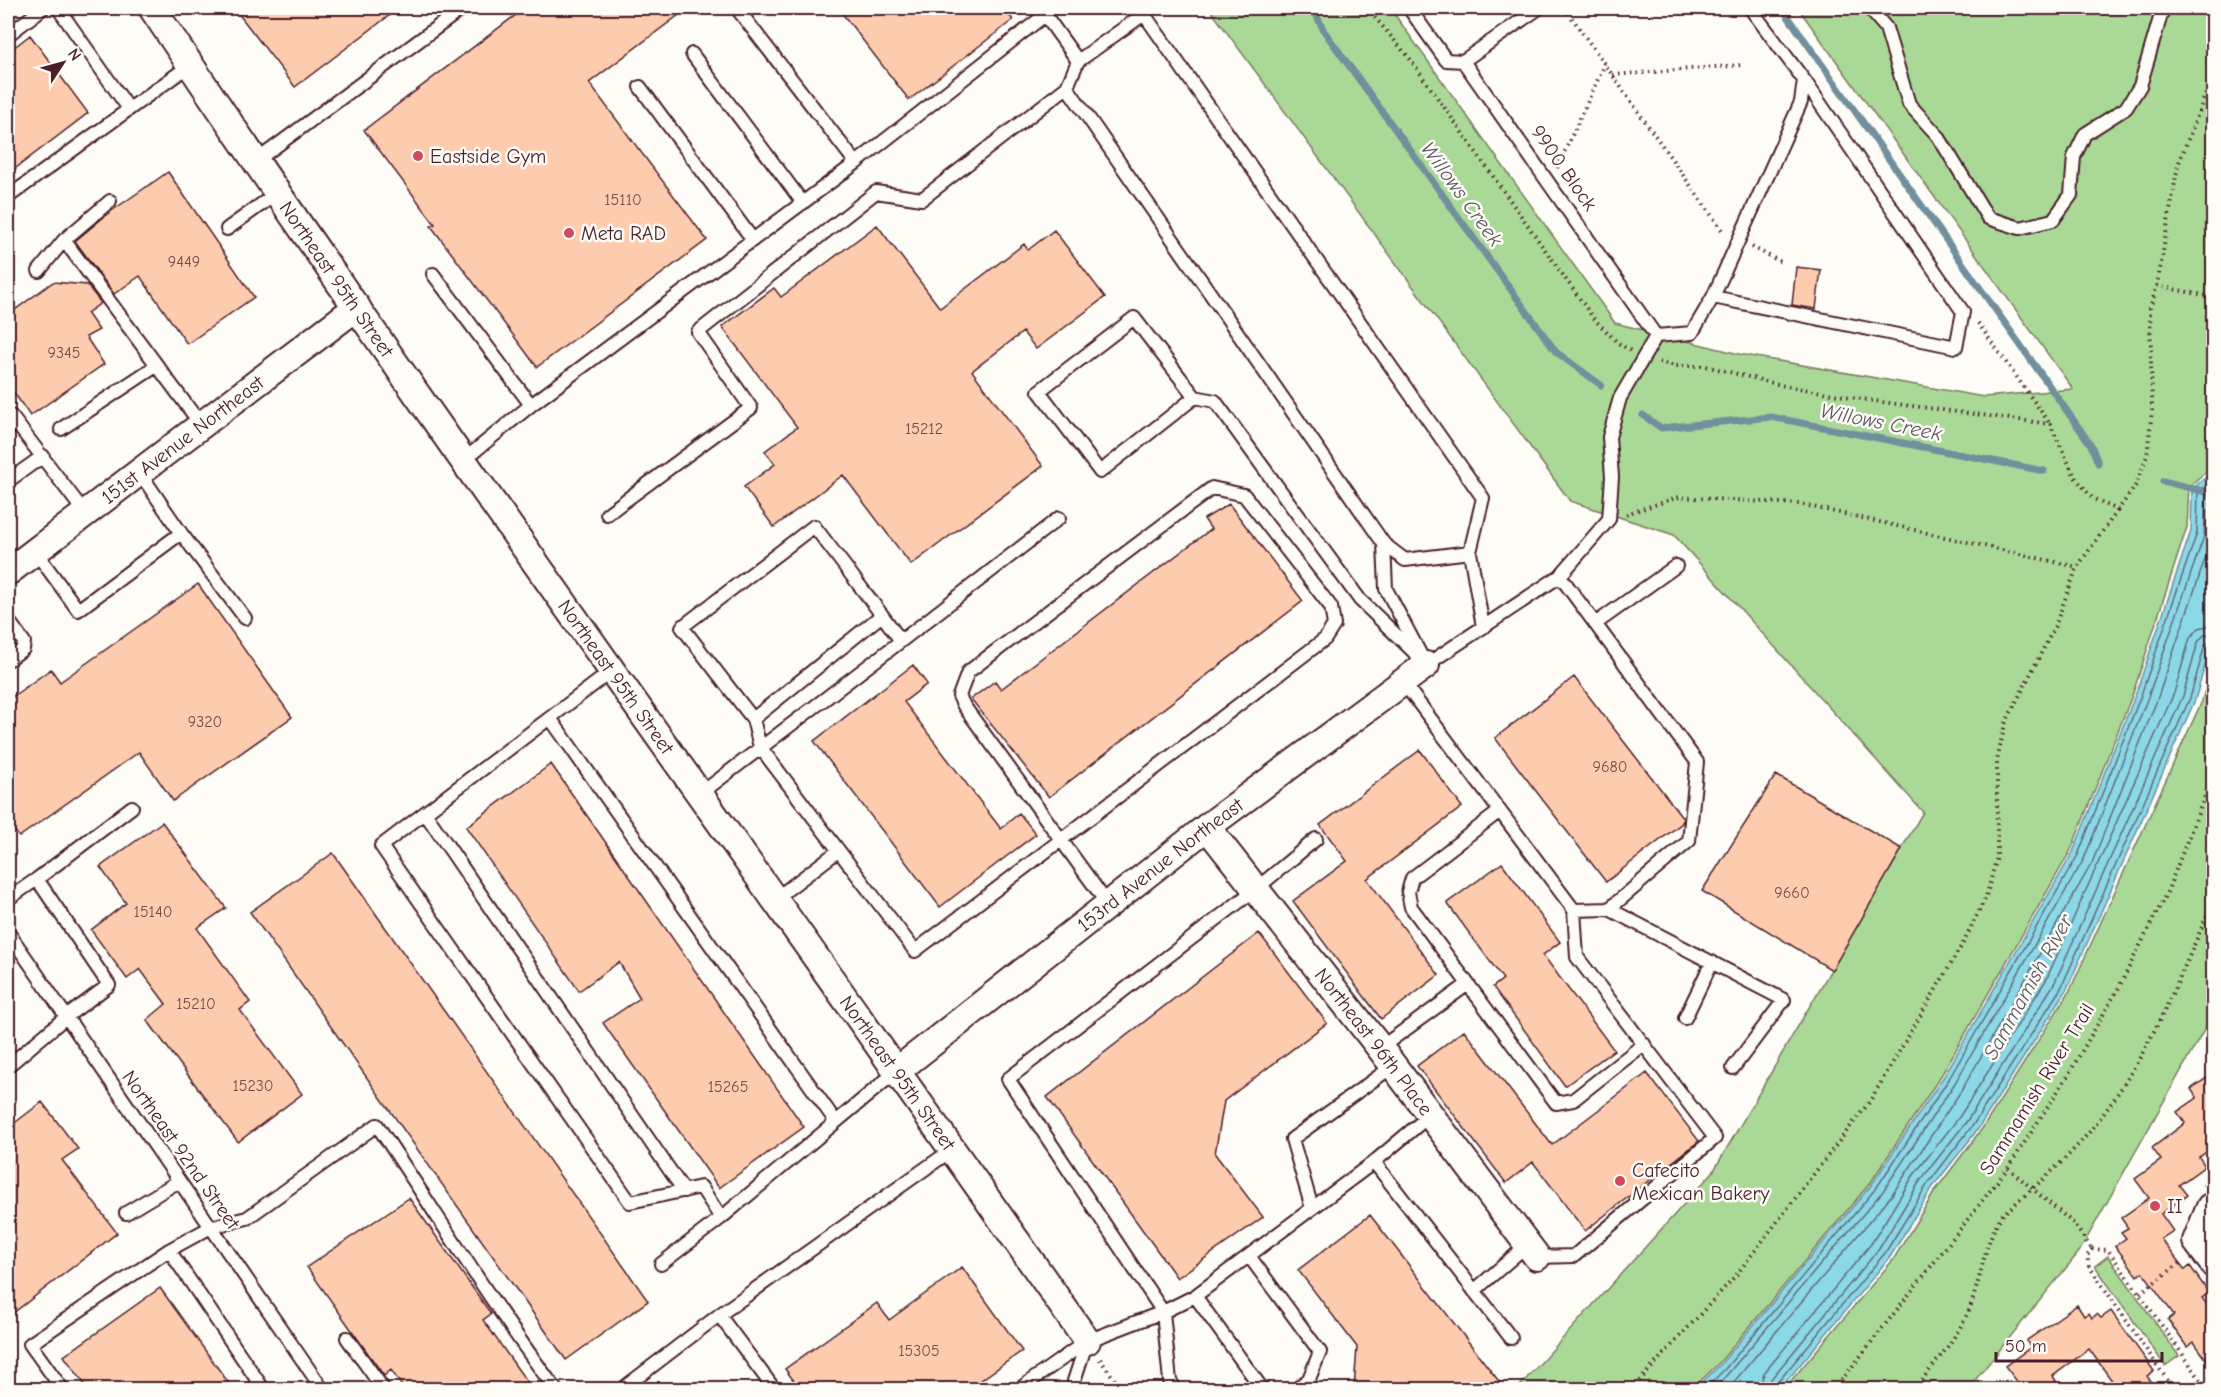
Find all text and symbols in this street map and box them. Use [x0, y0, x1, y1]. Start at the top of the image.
north arrow [33, 33, 93, 93]
text: N [64, 45, 85, 64]
street label: 9900 Block [1526, 121, 1602, 215]
water label: Willows Creek [1416, 137, 1508, 252]
place label: Eastside Gym [430, 145, 546, 168]
marker: Eastside Gym [411, 149, 425, 163]
house number: 15110 [604, 191, 642, 209]
street label: Northeast 95th Street [275, 197, 399, 362]
place label: Meta RAD [581, 222, 666, 245]
marker: Meta RAD [562, 226, 576, 240]
house number: 9449 [168, 253, 200, 271]
house number: 9345 [47, 344, 81, 362]
street label: 151st Avenue Northeast [97, 370, 269, 508]
water label: Willows Creek [1818, 398, 1945, 446]
house number: 15212 [905, 420, 943, 438]
street label: Northeast 95th Street [553, 595, 680, 759]
house number: 9320 [188, 713, 222, 731]
house number: 9680 [1592, 758, 1628, 776]
street label: 153rd Avenue Northeast [1073, 792, 1248, 936]
house number: 9660 [1774, 884, 1810, 902]
house number: 15140 [134, 903, 172, 921]
water label: Sammamish River [1978, 909, 2079, 1064]
street label: Northeast 96th Place [1310, 963, 1438, 1120]
street label: Northeast 95th Street [835, 991, 961, 1155]
house number: 15210 [176, 995, 216, 1013]
street label: Sammamish River Trail [1975, 999, 2099, 1179]
street label: Northeast 92nd Street [117, 1066, 245, 1235]
house number: 15230 [232, 1077, 274, 1095]
house number: 15265 [708, 1078, 748, 1096]
place label: Cafecito Mexican Bakery [1632, 1159, 1769, 1205]
marker: Cafecito Mexican Bakery [1613, 1174, 1627, 1188]
place label: II [2167, 1195, 2183, 1218]
marker: II [2148, 1199, 2162, 1213]
scale bar [1996, 1325, 2162, 1363]
text: 50 m [2005, 1336, 2047, 1357]
house number: 15305 [898, 1342, 940, 1360]

